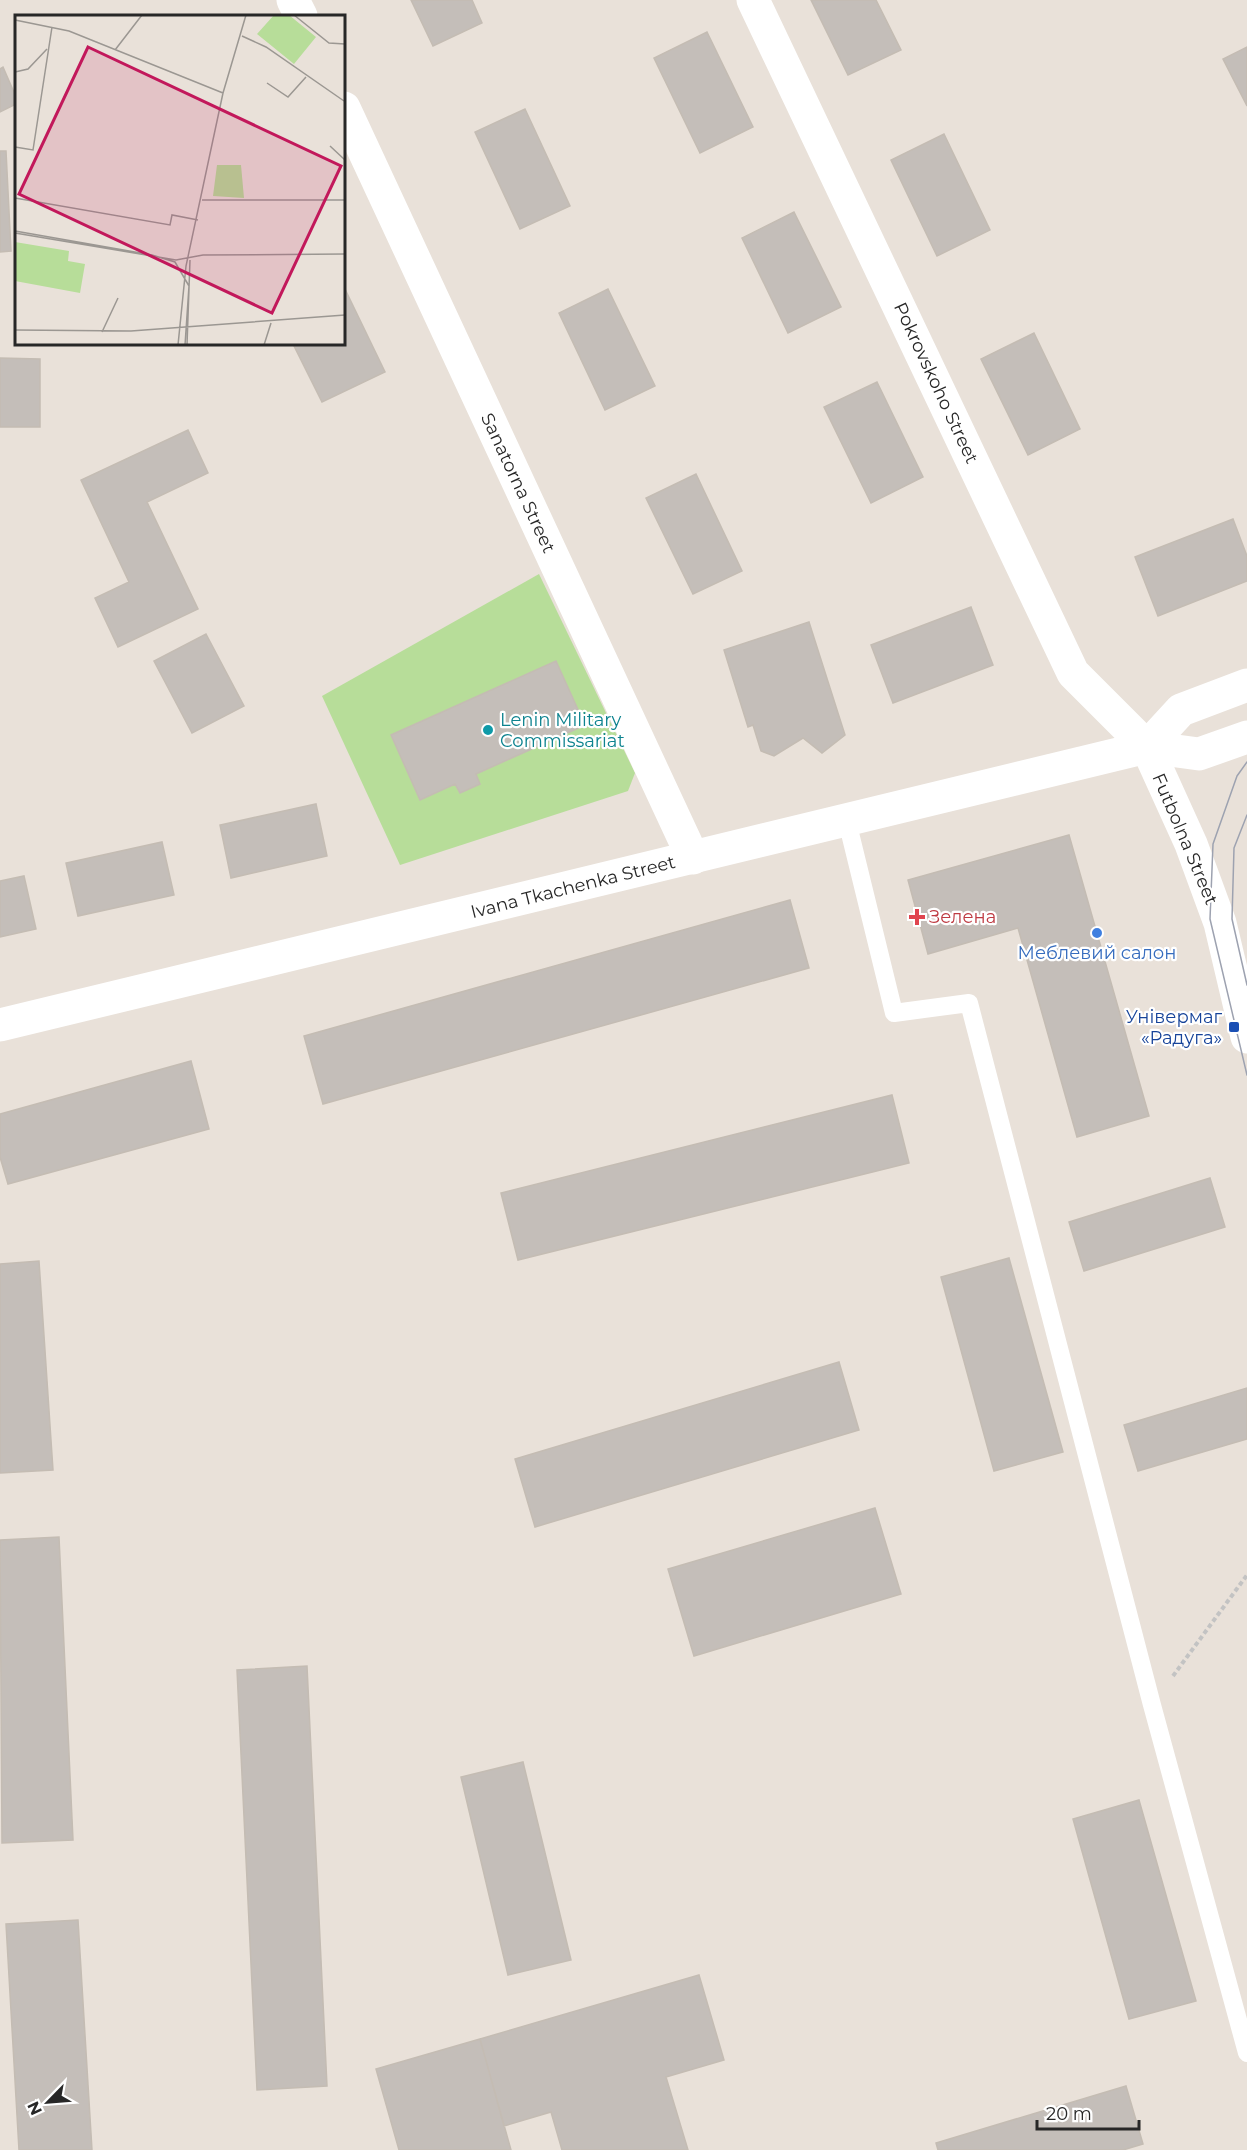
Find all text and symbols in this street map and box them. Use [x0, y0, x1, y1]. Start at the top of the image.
inset map [15, 15, 345, 345]
street label: Pokrovskoho Street [889, 299, 983, 467]
street label: Sanatorna Street [476, 410, 560, 556]
place label: Lenin Military Commissariat [500, 709, 625, 752]
marker: Lenin Military Commissariat [481, 723, 495, 737]
street label: Futbolna Street [1147, 770, 1223, 908]
street label: Ivana Tkachenka Street [468, 851, 678, 923]
place label: Зелена [929, 906, 996, 928]
marker: Зелена [910, 910, 924, 924]
marker: Меблевий салон [1090, 926, 1104, 940]
place label: Меблевий салон [1018, 942, 1176, 964]
place label: Універмаг «Радуга» [1126, 1006, 1222, 1049]
marker: Універмаг «Радуга» [1227, 1020, 1241, 1034]
north arrow [18, 2072, 78, 2132]
scale bar [1037, 2093, 1139, 2131]
text: N [24, 2098, 46, 2118]
text: 20 m [1046, 2103, 1092, 2125]

